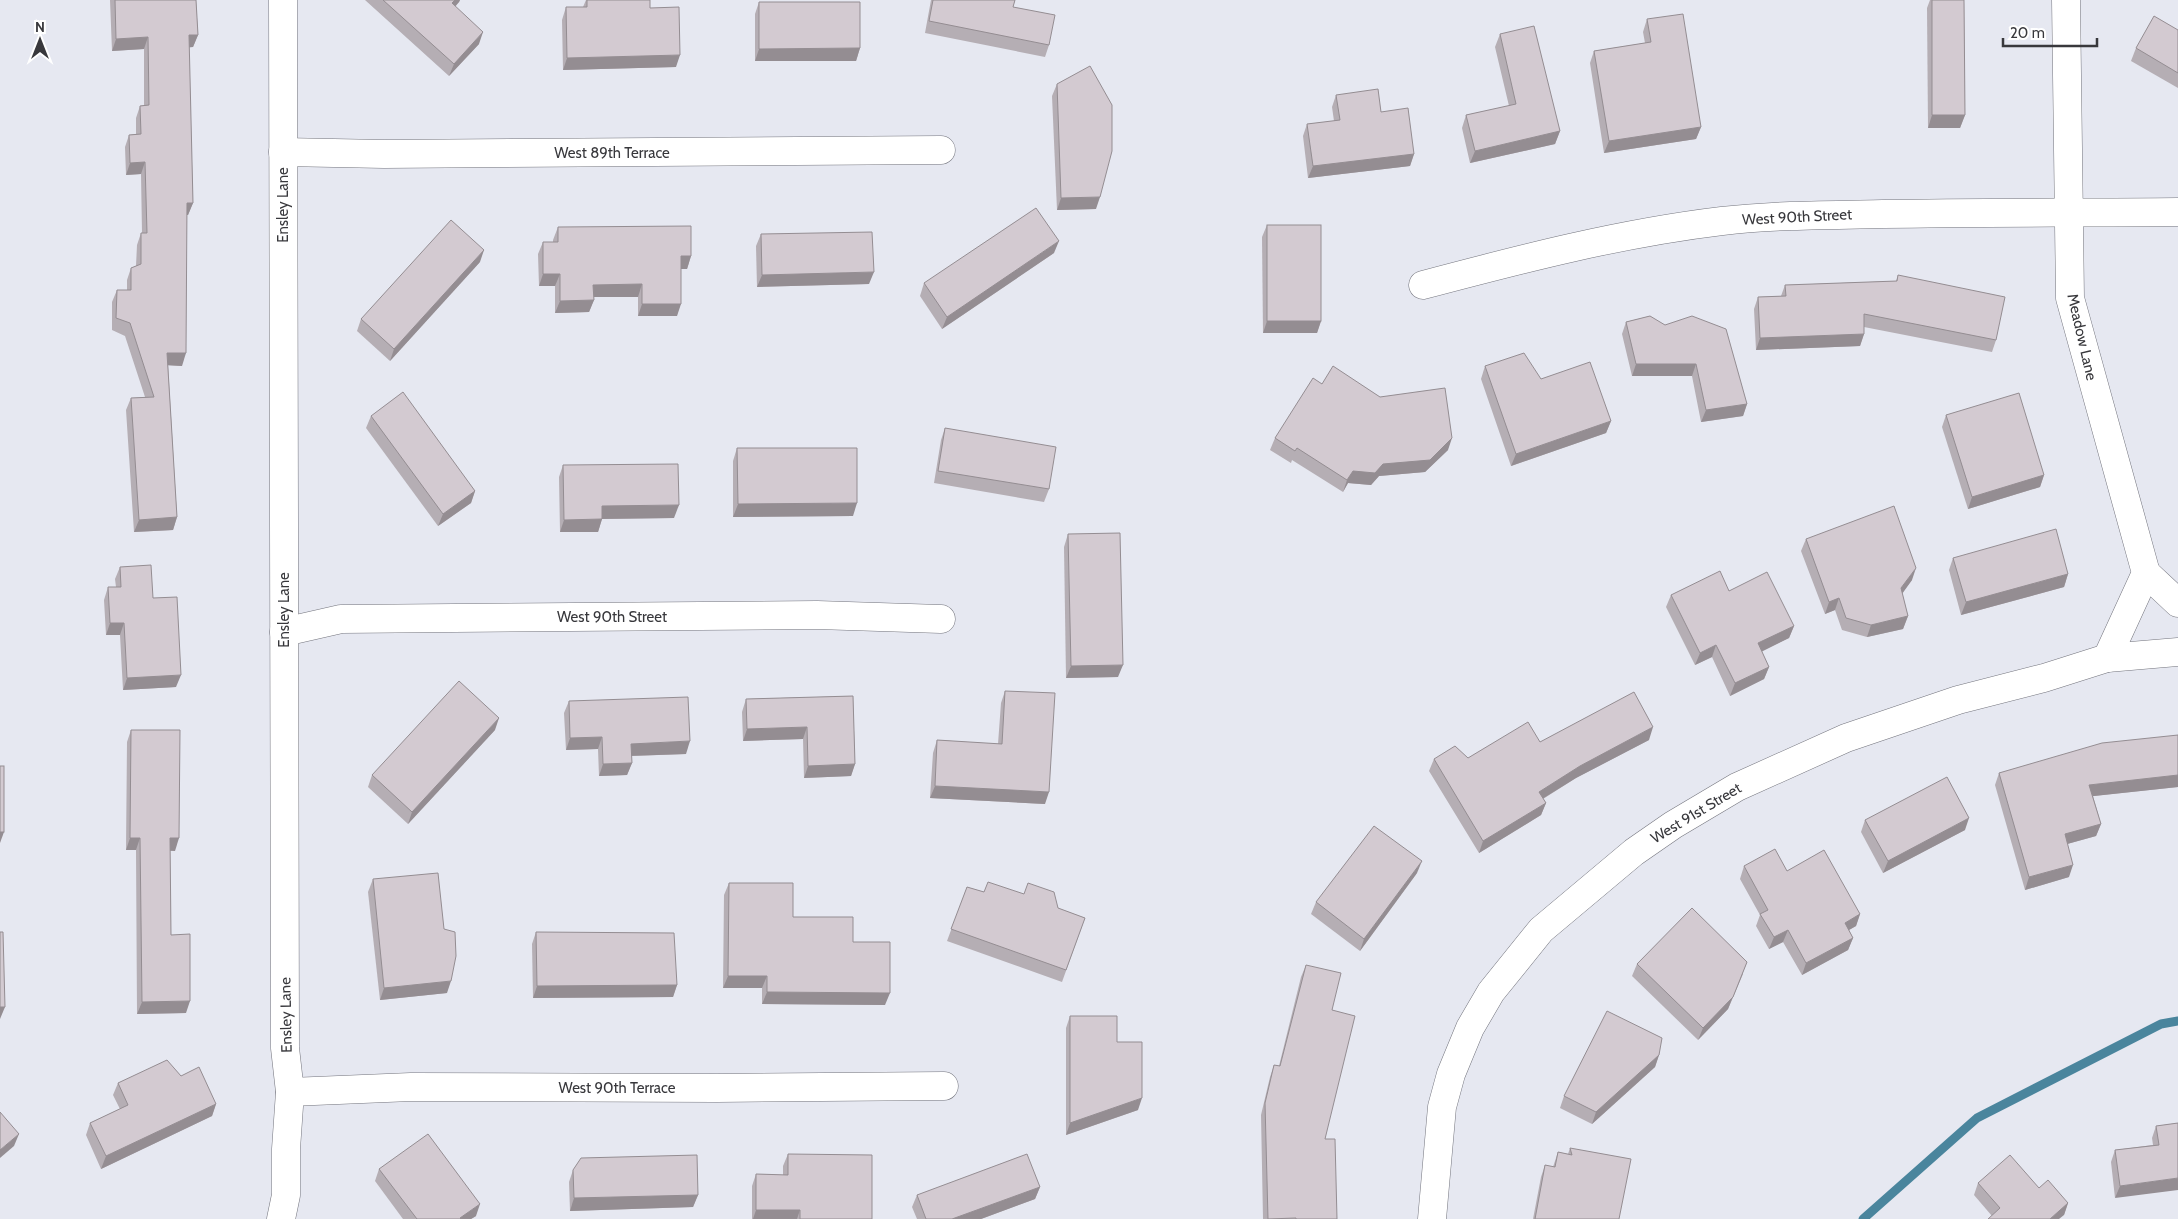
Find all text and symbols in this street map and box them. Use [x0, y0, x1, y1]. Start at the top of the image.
north arrow [15, 15, 65, 65]
scale bar [2003, 15, 2097, 47]
text: N [35, 18, 45, 36]
text: 20 m [2010, 24, 2045, 42]
street label: West 89th Terrace [554, 144, 670, 162]
street label: Ensley Lane [274, 167, 292, 243]
street label: West 90th Street [1742, 205, 1852, 229]
street label: Meadow Lane [2063, 292, 2101, 382]
street label: Ensley Lane [275, 572, 293, 648]
street label: West 90th Street [557, 608, 667, 626]
street label: West 91st Street [1647, 779, 1745, 847]
street label: Ensley Lane [276, 977, 296, 1053]
street label: West 90th Terrace [559, 1079, 676, 1097]

